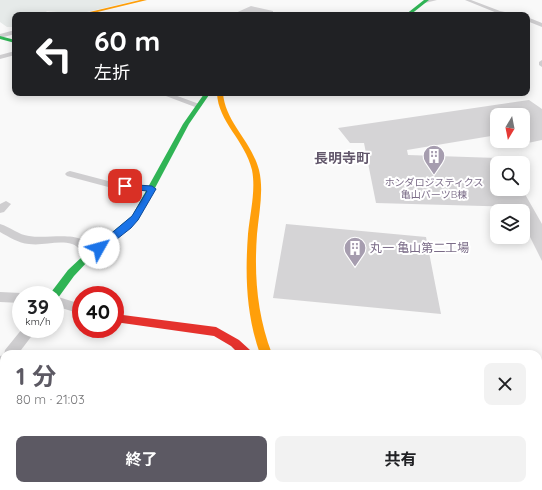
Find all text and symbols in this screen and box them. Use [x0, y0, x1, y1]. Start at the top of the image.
text: 60 m [94, 23, 160, 58]
icon: left [28, 28, 80, 80]
text: 左折 [94, 61, 130, 84]
north arrow [490, 108, 530, 148]
map controls [490, 108, 530, 244]
building icon: ホンダロジスティクス 亀山パーツB棟 [421, 143, 447, 176]
district label: 長明寺町 [314, 149, 370, 167]
button: search [490, 156, 530, 196]
pin [108, 169, 142, 203]
icon: arrive [114, 175, 136, 197]
place label: ホンダロジスティクス 亀山パーツB棟 [384, 176, 484, 201]
button: layers [490, 204, 530, 244]
position arrow [78, 227, 120, 269]
building icon: 丸一 亀山第二工場 [342, 235, 368, 268]
place label: 丸一 亀山第二工場 [370, 240, 469, 255]
speed limit sign: 40 [72, 286, 124, 338]
text: 39 [27, 294, 49, 319]
text: km/h [25, 315, 51, 328]
text: 1 分 [16, 361, 56, 391]
button: close [484, 363, 526, 405]
text: 80 m · 21:03 [16, 391, 85, 407]
button: 終了 [16, 436, 267, 482]
button: 共有 [275, 436, 526, 482]

